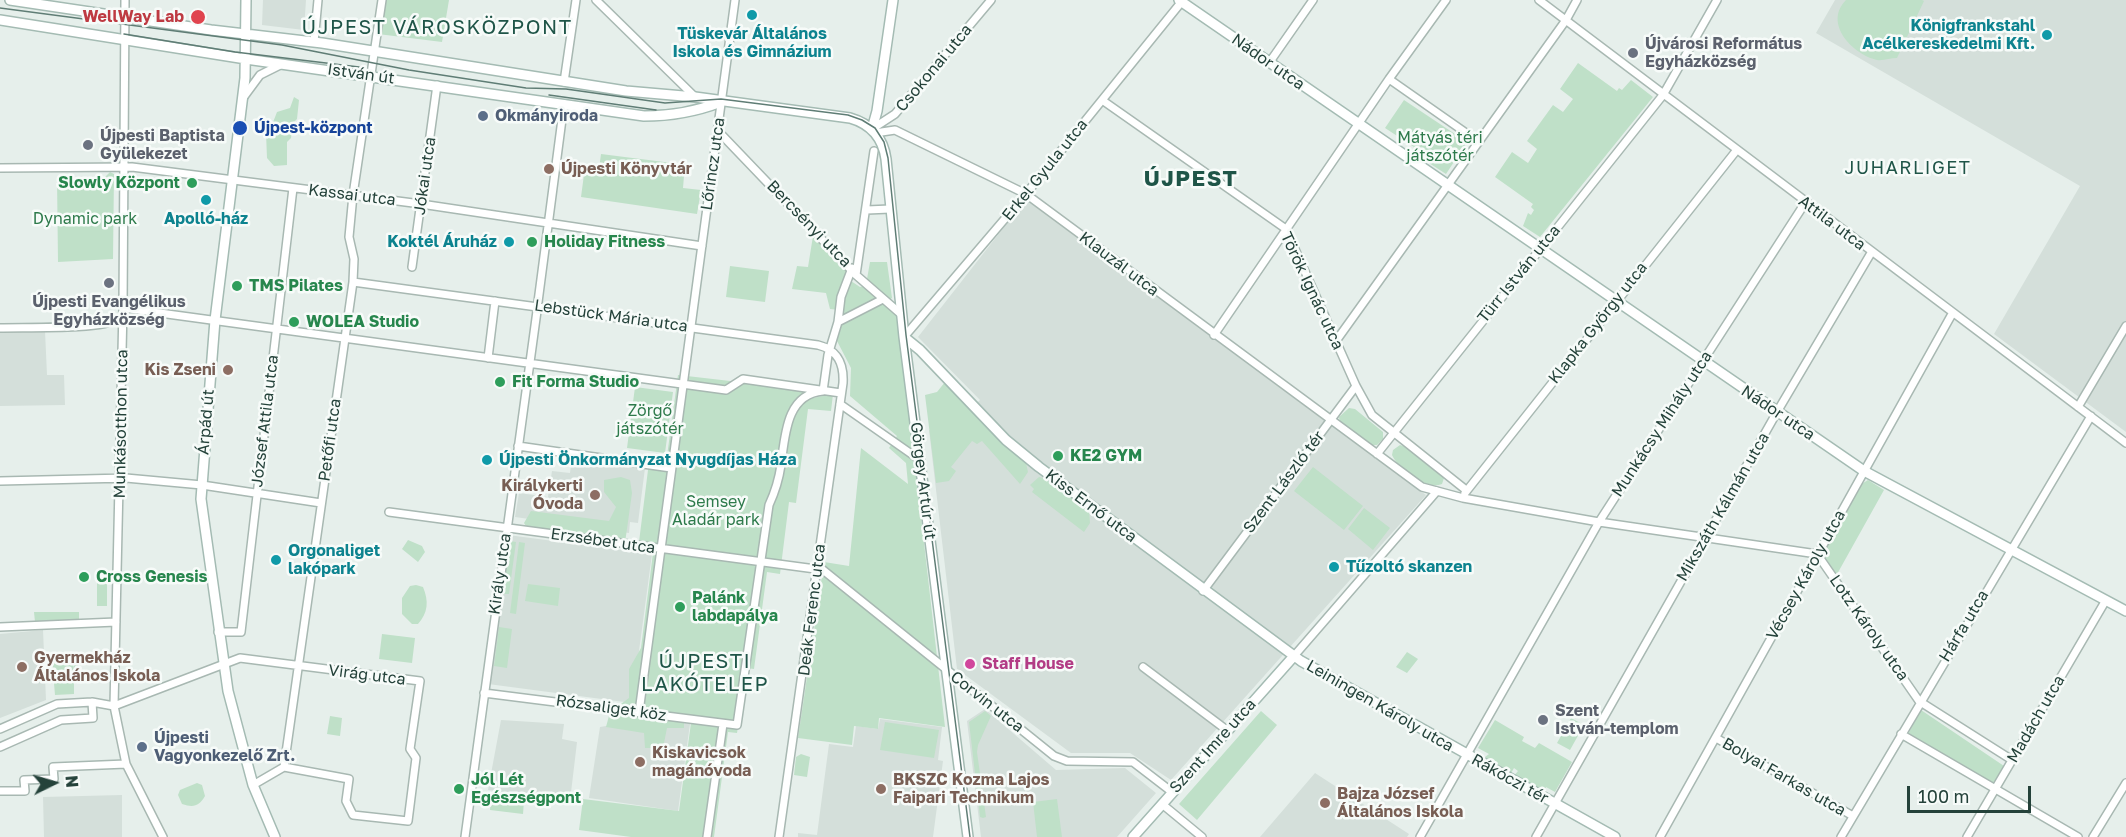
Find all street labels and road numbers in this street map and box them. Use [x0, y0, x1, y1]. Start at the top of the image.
street label: Csokonai utca [892, 20, 976, 116]
street label: Nádor utca [1228, 30, 1308, 94]
street label: István út [326, 60, 396, 88]
street label: Erkel Gyula utca [998, 115, 1092, 225]
street label: Lőrincz utca [697, 116, 729, 212]
street label: Jókai utca [410, 136, 440, 216]
street label: Bercsényi utca [763, 177, 855, 271]
street label: Kassai utca [307, 180, 397, 210]
street label: Attila utca [1795, 192, 1869, 254]
street label: Türr István utca [1474, 221, 1564, 327]
street label: Klauzál utca [1075, 228, 1163, 300]
street label: Török Ignác utca [1276, 229, 1348, 353]
street label: Klapka György utca [1545, 258, 1651, 388]
street label: Lebstück Mária utca [533, 296, 689, 336]
street label: Munkácsy Mihály utca [1608, 348, 1716, 500]
street label: Munkásotthon utca [110, 349, 132, 499]
street label: József Attila utca [247, 354, 283, 488]
street label: Nádor utca [1738, 381, 1818, 445]
street label: Árpád út [194, 388, 218, 456]
street label: Petőfi utca [315, 397, 345, 483]
street label: Görgey Artúr út [906, 421, 940, 541]
street label: Szent László tér [1239, 427, 1329, 537]
street label: Mikszáth Kálmán utca [1672, 429, 1774, 585]
street label: Kiss Ernő utca [1041, 465, 1141, 547]
street label: Vécsey Károly utca [1762, 507, 1850, 643]
street label: Erzsébet utca [549, 524, 657, 558]
street label: Király utca [485, 532, 515, 616]
street label: Deák Ferenc utca [794, 543, 830, 677]
street label: Lotz Károly utca [1825, 571, 1913, 685]
street label: Hárfa utca [1935, 587, 1993, 665]
street label: Leiningen Károly utca [1303, 656, 1457, 756]
street label: Virág utca [327, 661, 407, 689]
street label: Corvin utca [946, 667, 1028, 737]
street label: Madách utca [2003, 672, 2069, 766]
street label: Rózsaliget köz [555, 691, 667, 725]
street label: Szent Imre utca [1166, 695, 1260, 797]
street label: Bolyai Farkas utca [1719, 734, 1849, 820]
street label: Rákóczi tér [1468, 750, 1552, 808]

